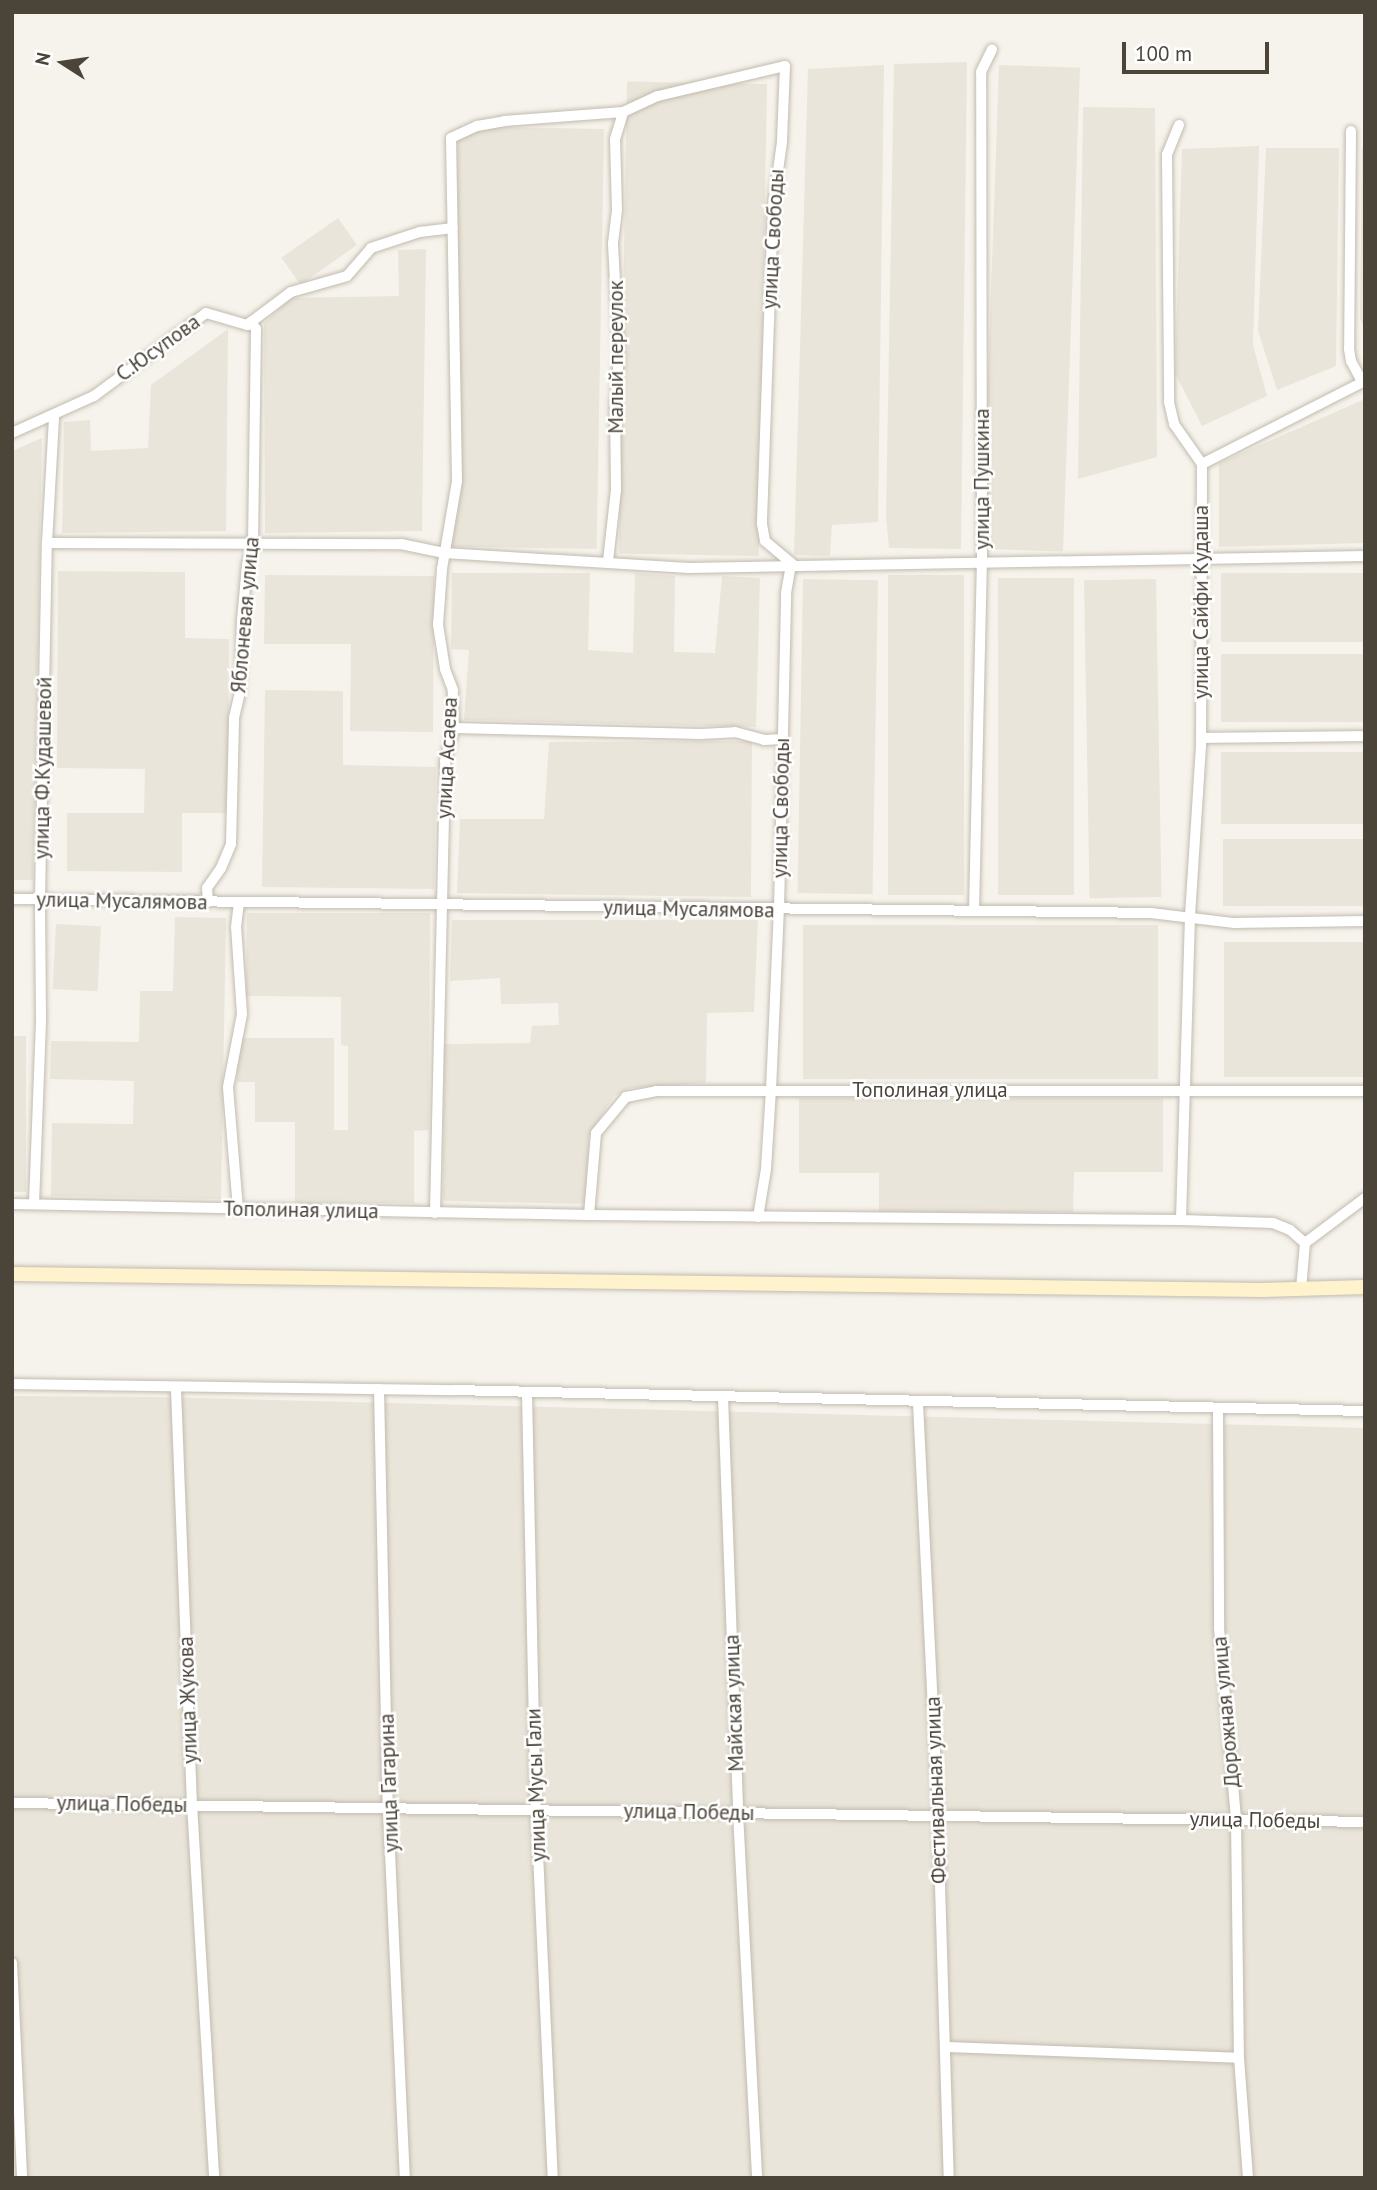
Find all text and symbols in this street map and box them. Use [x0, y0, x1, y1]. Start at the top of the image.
north arrow [28, 28, 98, 98]
scale bar [1125, 28, 1272, 72]
text: 100 m [1135, 40, 1192, 67]
text: N [29, 50, 55, 67]
street label: улица Свободы [757, 168, 789, 310]
street label: Малый переулок [603, 280, 629, 434]
street label: С.Юсупова [111, 309, 205, 387]
street label: улица Пушкина [969, 408, 995, 550]
street label: улица Сайфи Кудаша [1188, 505, 1214, 699]
street label: Яблоневая улица [226, 536, 264, 694]
street label: улица Ф.Кудашевой [29, 676, 57, 860]
street label: улица Асаева [431, 696, 463, 820]
street label: улица Свободы [767, 738, 795, 878]
street label: улица Мусалямова [36, 887, 208, 915]
street label: улица Мусалямова [603, 895, 775, 923]
street label: Тополиная улица [852, 1077, 1008, 1103]
street label: Тополиная улица [223, 1196, 379, 1224]
street label: Майская улица [719, 1634, 749, 1772]
street label: Дорожная улица [1207, 1635, 1245, 1789]
street label: улица Жукова [173, 1636, 203, 1764]
street label: Фестивальная улица [920, 1696, 952, 1884]
street label: улица Мусы Гали [521, 1708, 551, 1862]
street label: улица Гагарина [374, 1713, 404, 1853]
street label: улица Победы [56, 1790, 188, 1818]
street label: улица Победы [623, 1798, 755, 1826]
street label: улица Победы [1189, 1806, 1321, 1834]

